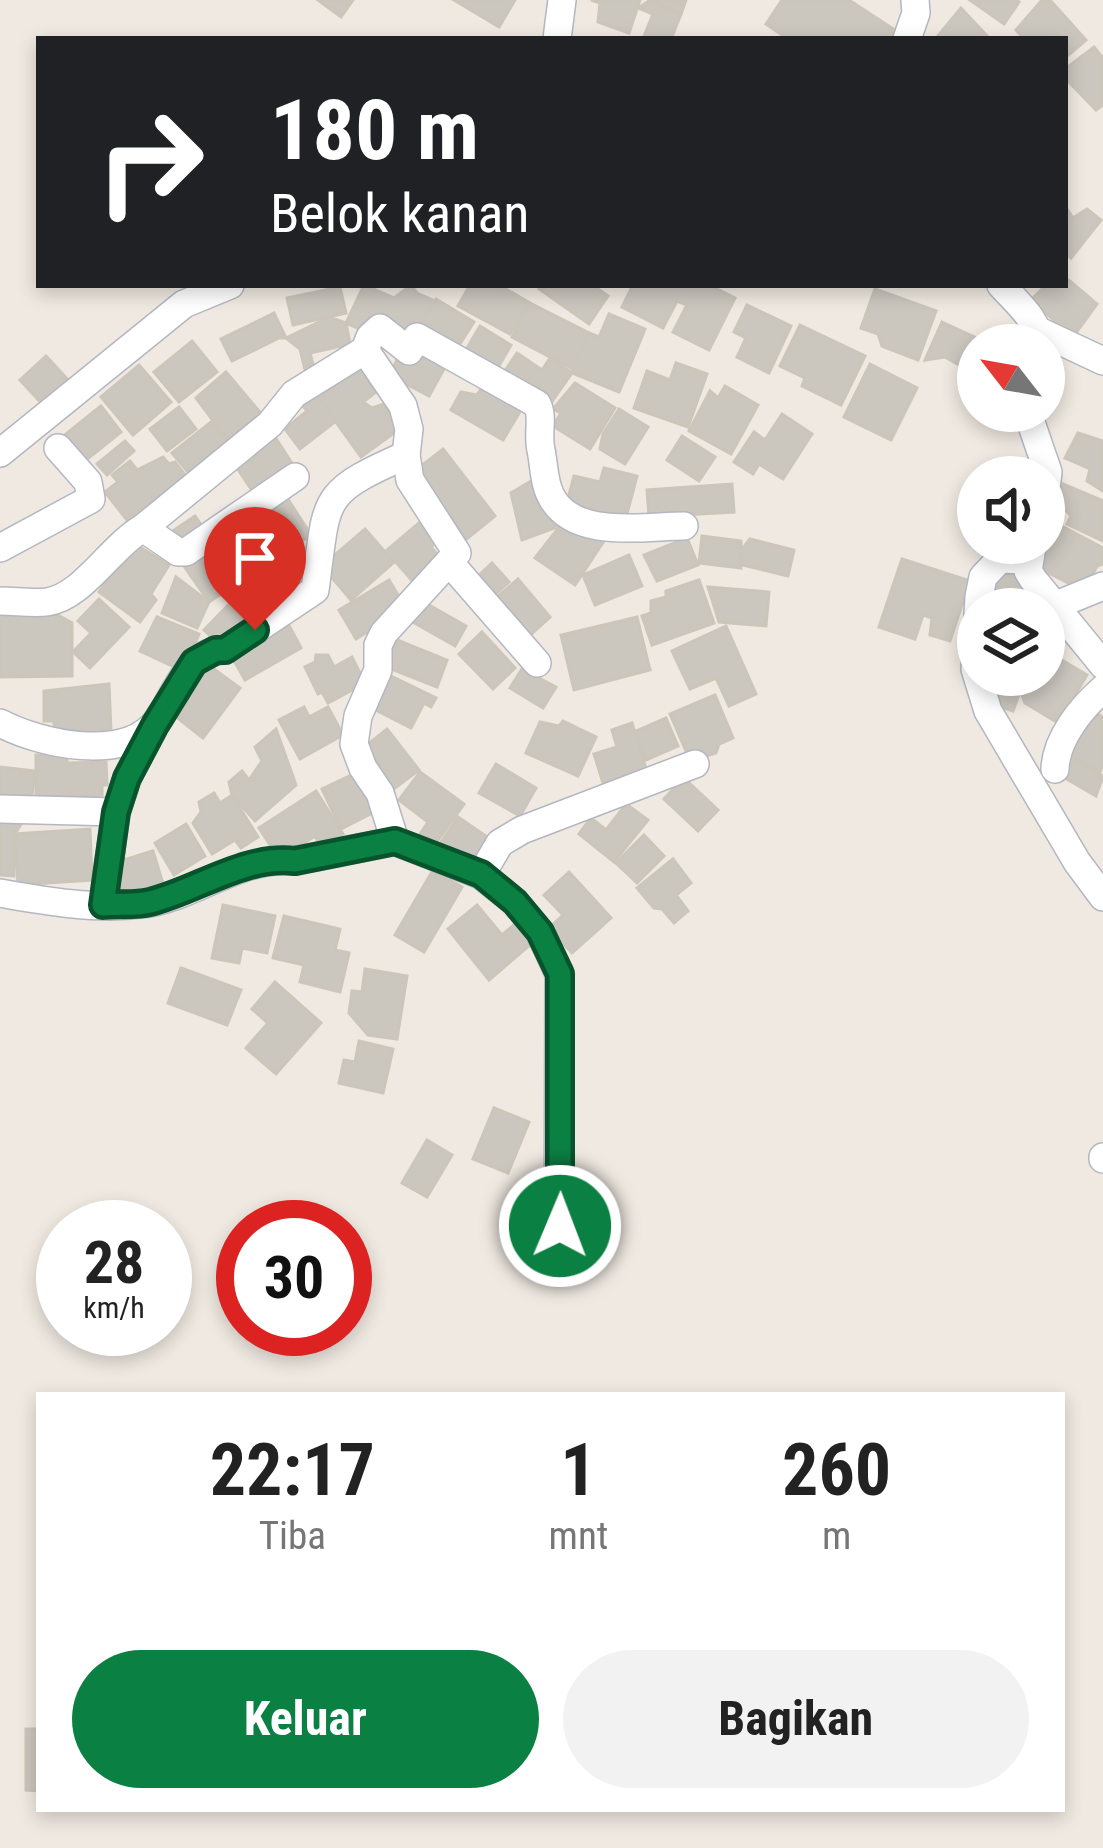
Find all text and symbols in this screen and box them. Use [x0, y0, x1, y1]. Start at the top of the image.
text: 180 m [270, 81, 479, 180]
icon: right [72, 84, 228, 240]
text: Belok kanan [270, 182, 529, 245]
north arrow [957, 324, 1065, 432]
map controls [957, 324, 1065, 696]
button: sound [957, 456, 1065, 564]
pin [204, 507, 306, 630]
icon: arrive [222, 525, 288, 591]
button: layers [957, 588, 1065, 696]
position arrow [497, 1163, 623, 1289]
speed limit sign: 30 [216, 1200, 372, 1356]
text: 28 [84, 1227, 144, 1298]
text: km/h [83, 1290, 145, 1325]
text: 22:17 [210, 1428, 375, 1513]
text: 1 [560, 1428, 597, 1513]
text: 260 [782, 1428, 891, 1513]
text: Tiba [259, 1513, 326, 1559]
text: mnt [549, 1513, 608, 1559]
text: m [822, 1513, 851, 1559]
button: Keluar [72, 1650, 539, 1788]
button: Bagikan [563, 1650, 1029, 1788]

